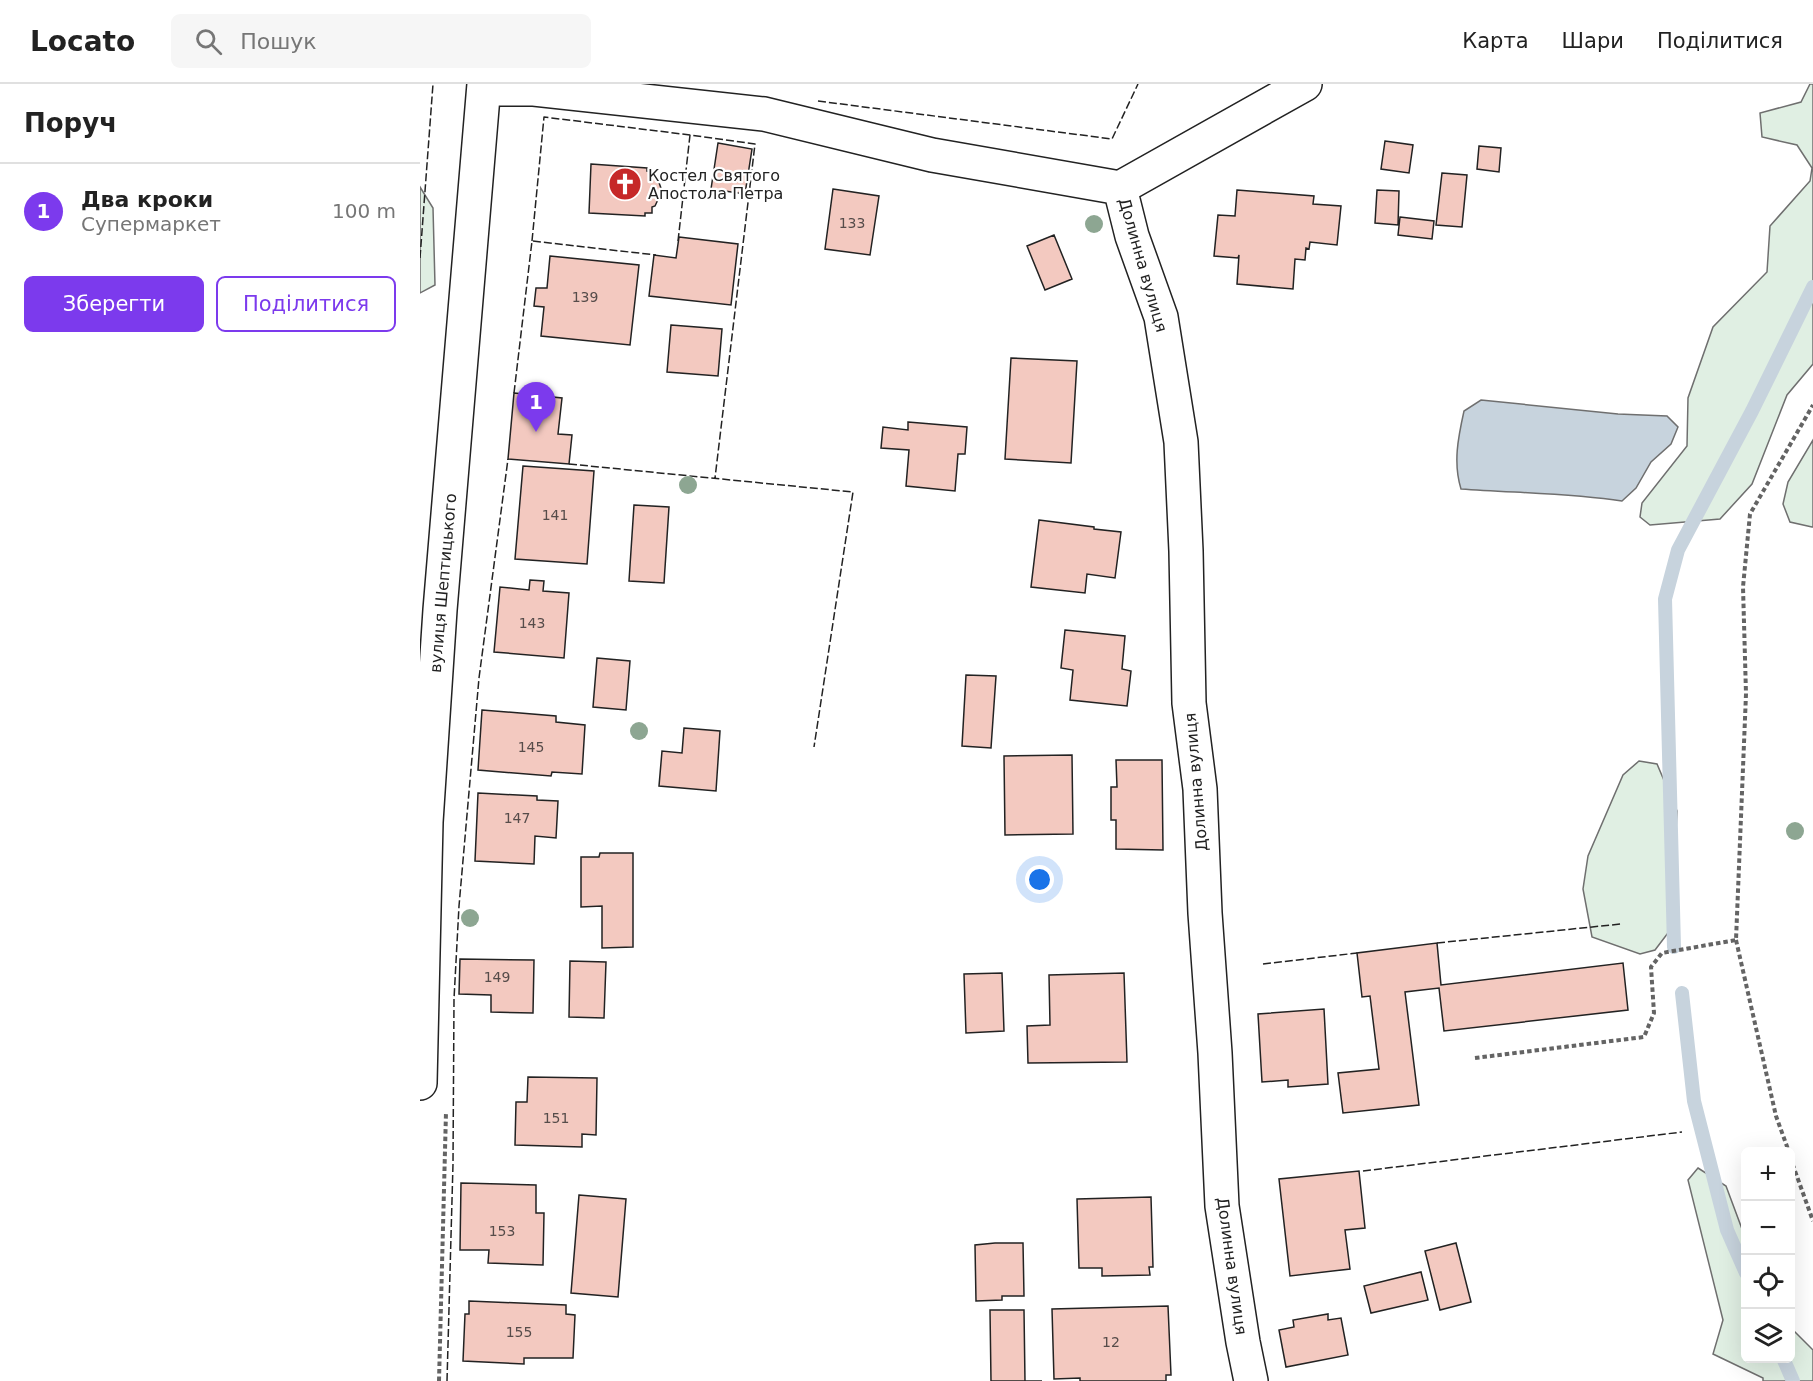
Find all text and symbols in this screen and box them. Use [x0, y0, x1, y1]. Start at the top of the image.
search box [171, 14, 591, 68]
text: Locato [30, 25, 135, 58]
icon: search [192, 25, 225, 58]
text: Пошук [240, 29, 317, 54]
text: Карта [1462, 29, 1529, 53]
text: Шари [1562, 29, 1624, 53]
text: Поділитися [1657, 29, 1783, 53]
text: Поруч [24, 108, 117, 138]
church icon: Костел Святого Апостола Петра [607, 166, 643, 202]
place label: Костел Святого Апостола Петра [648, 166, 783, 203]
text: Два кроки [81, 187, 213, 212]
street label: Долинна вулиця [1115, 196, 1171, 334]
text: 1 [37, 199, 50, 223]
text: 100 m [332, 199, 396, 223]
text: Супермаркет [81, 212, 221, 236]
house number: 133 [839, 215, 865, 231]
button: Зберегти [24, 276, 204, 332]
button: Поділитися [216, 276, 396, 332]
house number: 139 [572, 289, 598, 305]
pin: 1 [516, 382, 556, 432]
street label: вулиця Шептицького [426, 492, 460, 674]
house number: 141 [542, 507, 568, 523]
house number: 143 [519, 615, 545, 631]
street label: Долинна вулиця [1180, 712, 1212, 852]
house number: 145 [518, 739, 544, 755]
house number: 147 [504, 810, 530, 826]
your location [1025, 865, 1054, 894]
house number: 149 [484, 969, 510, 985]
house number: 151 [543, 1110, 569, 1126]
map controls [1741, 1147, 1795, 1363]
button: + [1741, 1147, 1795, 1201]
street label: Долинна вулиця [1213, 1196, 1251, 1336]
button: − [1741, 1201, 1795, 1255]
house number: 153 [489, 1223, 515, 1239]
button: locate [1741, 1255, 1795, 1309]
button: layers [1741, 1309, 1795, 1363]
house number: 155 [506, 1324, 532, 1340]
house number: 12 [1102, 1334, 1120, 1350]

